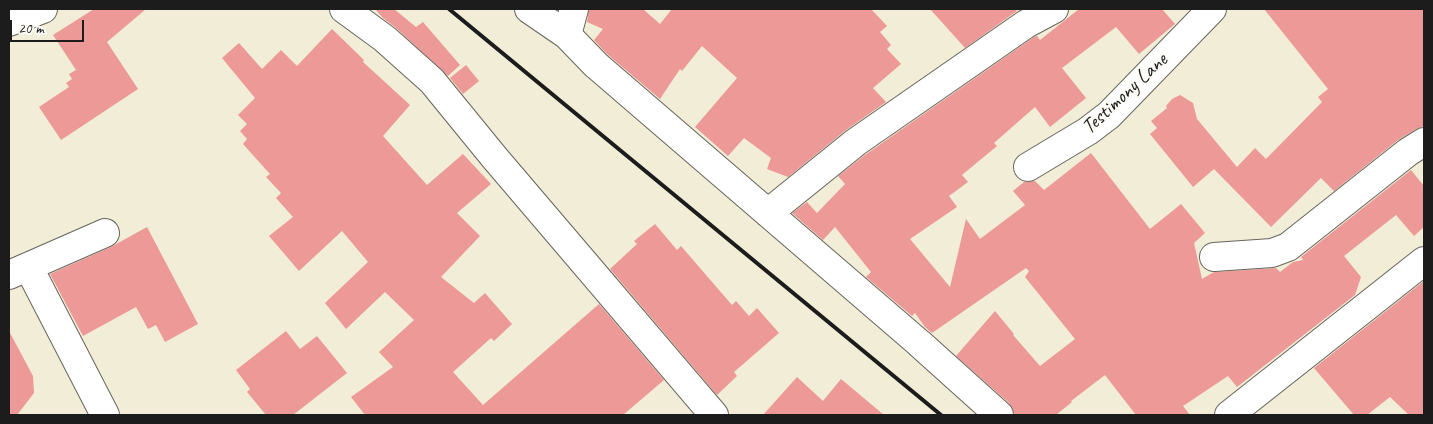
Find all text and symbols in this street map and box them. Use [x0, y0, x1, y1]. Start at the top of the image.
scale bar [12, 10, 86, 42]
text: 20 m [18, 19, 44, 38]
street label: Testimony Lane [1077, 48, 1173, 140]

